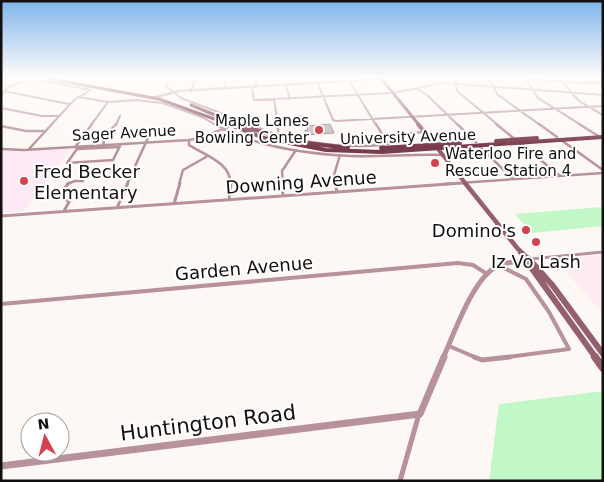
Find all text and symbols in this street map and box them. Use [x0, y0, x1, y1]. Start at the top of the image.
place label: Maple Lanes Bowling Center [195, 112, 310, 147]
street label: Sager Avenue [72, 121, 176, 145]
marker: Maple Lanes Bowling Center [313, 124, 325, 136]
street label: University Avenue [340, 126, 476, 148]
place label: Waterloo Fire and Rescue Station 4 [445, 145, 576, 180]
marker: Waterloo Fire and Rescue Station 4 [429, 157, 441, 169]
place label: Fred Becker Elementary [34, 161, 140, 203]
street label: Downing Avenue [225, 166, 377, 198]
marker: Fred Becker Elementary [18, 175, 30, 187]
place label: Domino's [432, 220, 516, 241]
marker: Domino's [520, 224, 532, 236]
marker: Iz Vo Lash [530, 236, 542, 248]
place label: Iz Vo Lash [491, 251, 581, 272]
street label: Garden Avenue [174, 252, 314, 284]
street label: Huntington Road [119, 400, 297, 446]
north arrow [20, 412, 70, 462]
text: N [37, 415, 50, 433]

